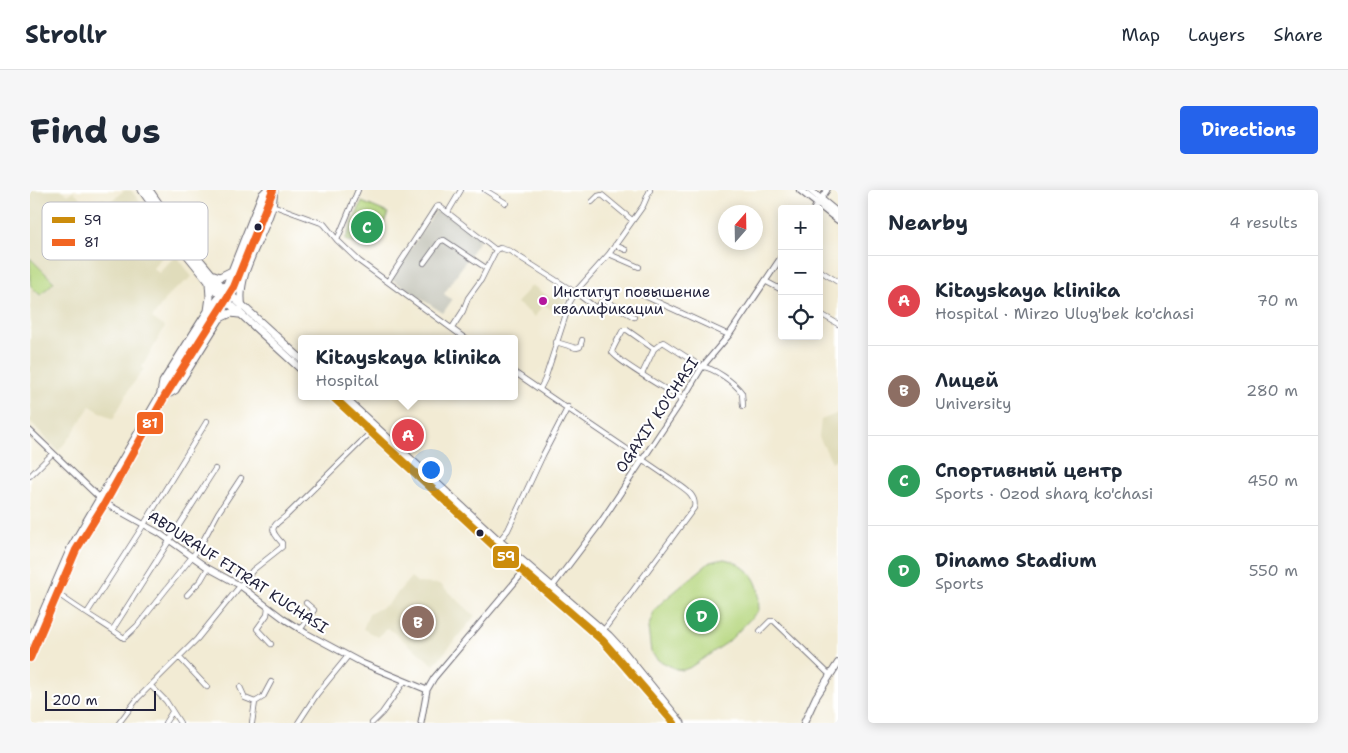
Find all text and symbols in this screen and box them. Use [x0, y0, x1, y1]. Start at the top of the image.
text: Strollr [25, 19, 107, 51]
text: Map [1122, 23, 1160, 47]
text: Layers [1188, 23, 1245, 47]
text: Share [1273, 23, 1323, 47]
button: Directions [1180, 106, 1318, 154]
text: Find us [30, 107, 161, 154]
legend [42, 202, 208, 260]
north arrow [718, 205, 763, 250]
map controls [778, 205, 823, 340]
button: + [778, 205, 823, 250]
pin: C [351, 208, 383, 246]
text: Nearby [888, 209, 968, 237]
text: 59 [84, 211, 102, 229]
text: 4 results [1229, 212, 1298, 233]
unlabelled marker [253, 222, 263, 232]
text: 81 [84, 233, 99, 251]
button: − [778, 250, 823, 295]
text: Kitayskaya klinika [935, 278, 1120, 303]
place label: Институт повышение квалификации [553, 282, 710, 319]
text: A [898, 290, 910, 311]
text: 70 m [1257, 290, 1298, 311]
marker: Институт повышение квалификации [537, 295, 549, 307]
button: locate [778, 295, 823, 340]
text: Hospital · Mirzo Ulug'bek ko'chasi [935, 303, 1194, 324]
popup [298, 335, 518, 400]
text: Kitayskaya klinika [315, 345, 501, 370]
street label: OGAXIY KO'CHASI [611, 353, 703, 477]
text: Лицей [935, 368, 998, 393]
text: Hospital [315, 370, 379, 391]
text: B [899, 380, 909, 401]
text: 280 m [1246, 380, 1298, 401]
text: University [935, 393, 1011, 414]
line badge: 81 [136, 411, 164, 435]
text: 81 [142, 414, 158, 432]
pin: A [392, 416, 424, 454]
your location [418, 457, 444, 483]
text: Спортивный центр [935, 458, 1122, 483]
text: C [899, 470, 909, 491]
text: 450 m [1247, 470, 1298, 491]
text: Sports · Ozod sharq ko'chasi [935, 483, 1153, 504]
street label: ABDURAUF FITRAT KUCHASI [144, 506, 332, 638]
unlabelled marker [475, 528, 485, 538]
line badge: 59 [492, 545, 520, 569]
text: 59 [497, 547, 515, 565]
text: Dinamo Stadium [935, 548, 1096, 573]
text: D [898, 560, 910, 581]
text: 550 m [1249, 560, 1298, 581]
text: Sports [935, 573, 984, 594]
pin: D [686, 597, 718, 635]
pin: B [402, 603, 434, 641]
scale bar [45, 688, 156, 711]
text: 200 m [52, 691, 98, 709]

